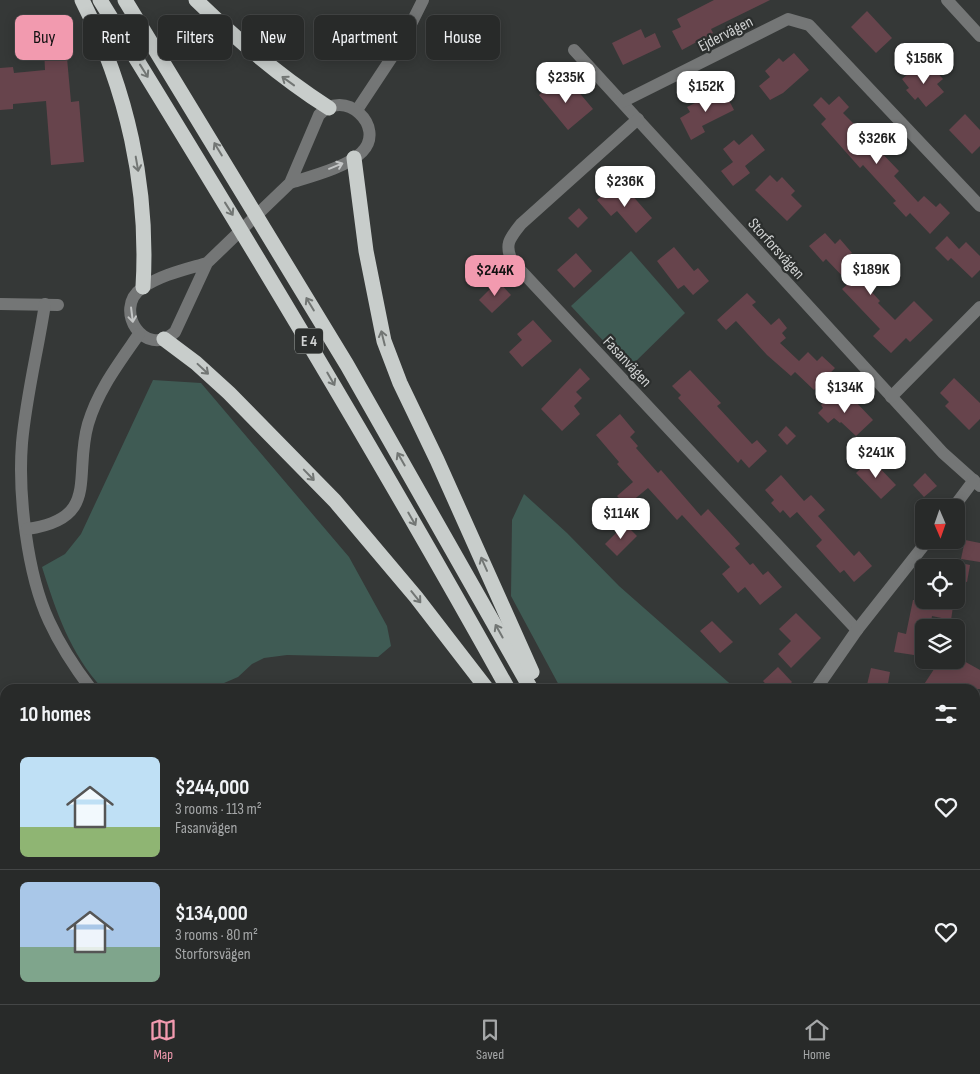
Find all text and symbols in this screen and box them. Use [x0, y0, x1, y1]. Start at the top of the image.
street label: Ejdervägen [695, 12, 756, 56]
chip: Buy [15, 15, 73, 60]
chip: Rent [83, 15, 148, 60]
chip: Filters [158, 15, 232, 60]
chip: New [242, 15, 304, 60]
chip: Apartment [314, 15, 416, 60]
chip: House [426, 15, 500, 60]
pin: $156K [889, 42, 959, 85]
text: $156K [906, 49, 942, 68]
pin: $235K [531, 62, 601, 104]
one-way arrow [139, 64, 149, 78]
text: $235K [547, 68, 585, 87]
pin: $152K [671, 70, 741, 113]
one-way arrow [281, 76, 295, 86]
text: $152K [688, 77, 724, 96]
pin: $326K [842, 122, 912, 165]
text: $326K [858, 129, 896, 148]
one-way arrow [212, 143, 222, 157]
one-way arrow [132, 156, 142, 172]
one-way arrow [328, 161, 343, 170]
pin: $236K [590, 166, 660, 208]
text: $236K [606, 172, 644, 191]
one-way arrow [225, 202, 235, 216]
street label: Storforsvägen [743, 215, 808, 283]
pin: $244K [460, 254, 530, 297]
pin: $189K [836, 254, 906, 296]
text: $189K [852, 260, 890, 279]
text: $244K [476, 261, 514, 280]
one-way arrow [305, 297, 315, 311]
one-way arrow [127, 307, 137, 323]
road number: E 4 [295, 328, 323, 354]
one-way arrow [378, 330, 388, 346]
street label: Fasanvägen [599, 333, 655, 391]
one-way arrow [197, 363, 210, 375]
one-way arrow [326, 371, 336, 386]
pin: $134K [810, 372, 880, 414]
text: $134K [827, 378, 863, 397]
pin: $241K [841, 436, 911, 479]
text: $241K [858, 443, 894, 462]
one-way arrow [396, 452, 406, 467]
one-way arrow [303, 469, 315, 481]
pin: $114K [586, 498, 656, 540]
north arrow [915, 499, 965, 549]
map controls [915, 499, 965, 669]
text: $114K [603, 504, 639, 523]
one-way arrow [408, 512, 418, 526]
one-way arrow [478, 557, 488, 572]
button: locate [915, 559, 965, 609]
one-way arrow [411, 590, 422, 603]
button: layers [915, 619, 965, 669]
one-way arrow [494, 624, 503, 639]
icon: filters [932, 700, 960, 728]
text: 10 homes [20, 702, 91, 727]
text: $244,000 [175, 775, 249, 800]
icon: home [60, 777, 120, 837]
icon: heart [932, 793, 960, 821]
text: 3 rooms · 113 m² [175, 800, 262, 819]
text: Fasanvägen [175, 819, 237, 838]
text: $134,000 [175, 901, 248, 926]
icon: home [60, 902, 120, 962]
icon: heart [932, 918, 960, 946]
text: 3 rooms · 80 m² [175, 926, 258, 945]
text: Storforsvägen [175, 945, 251, 964]
tab: Map [149, 1016, 177, 1063]
tab: Saved [476, 1016, 504, 1063]
tab: Home [803, 1016, 831, 1063]

